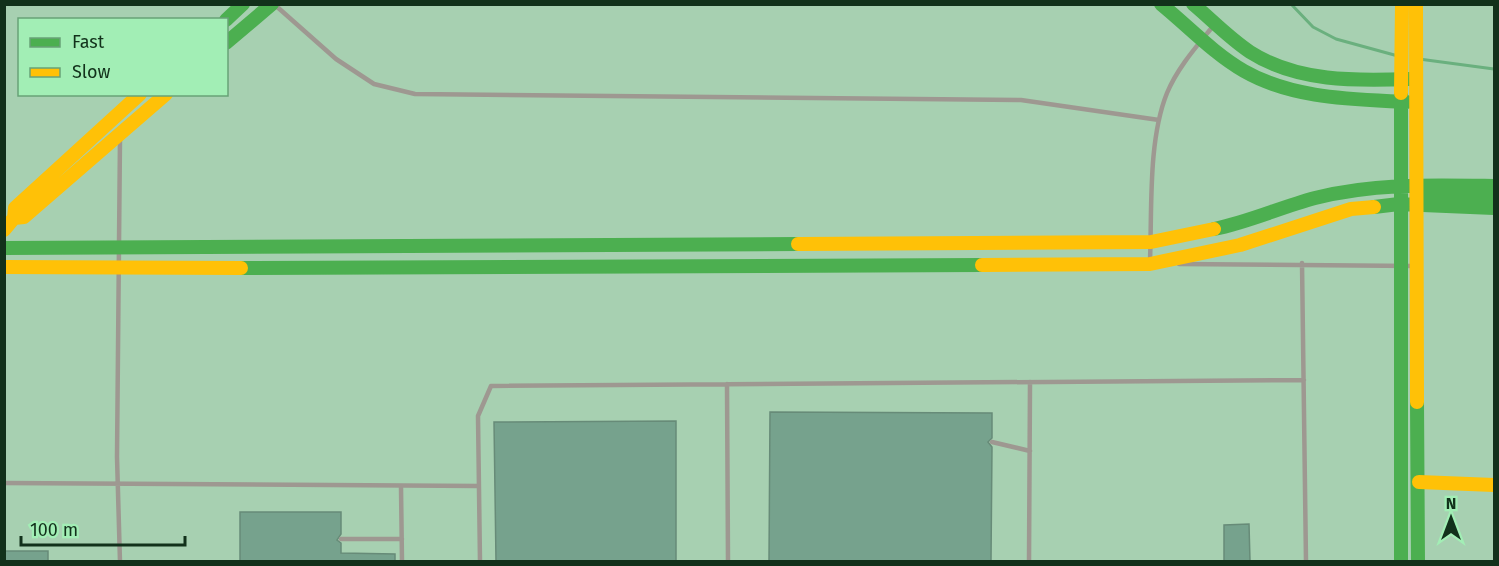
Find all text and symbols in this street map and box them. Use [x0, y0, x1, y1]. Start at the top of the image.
legend [18, 18, 228, 96]
text: Fast [72, 31, 105, 53]
text: Slow [72, 61, 111, 83]
north arrow [1421, 488, 1481, 548]
text: N [1446, 494, 1456, 513]
scale bar [21, 509, 184, 547]
text: 100 m [30, 519, 78, 541]

